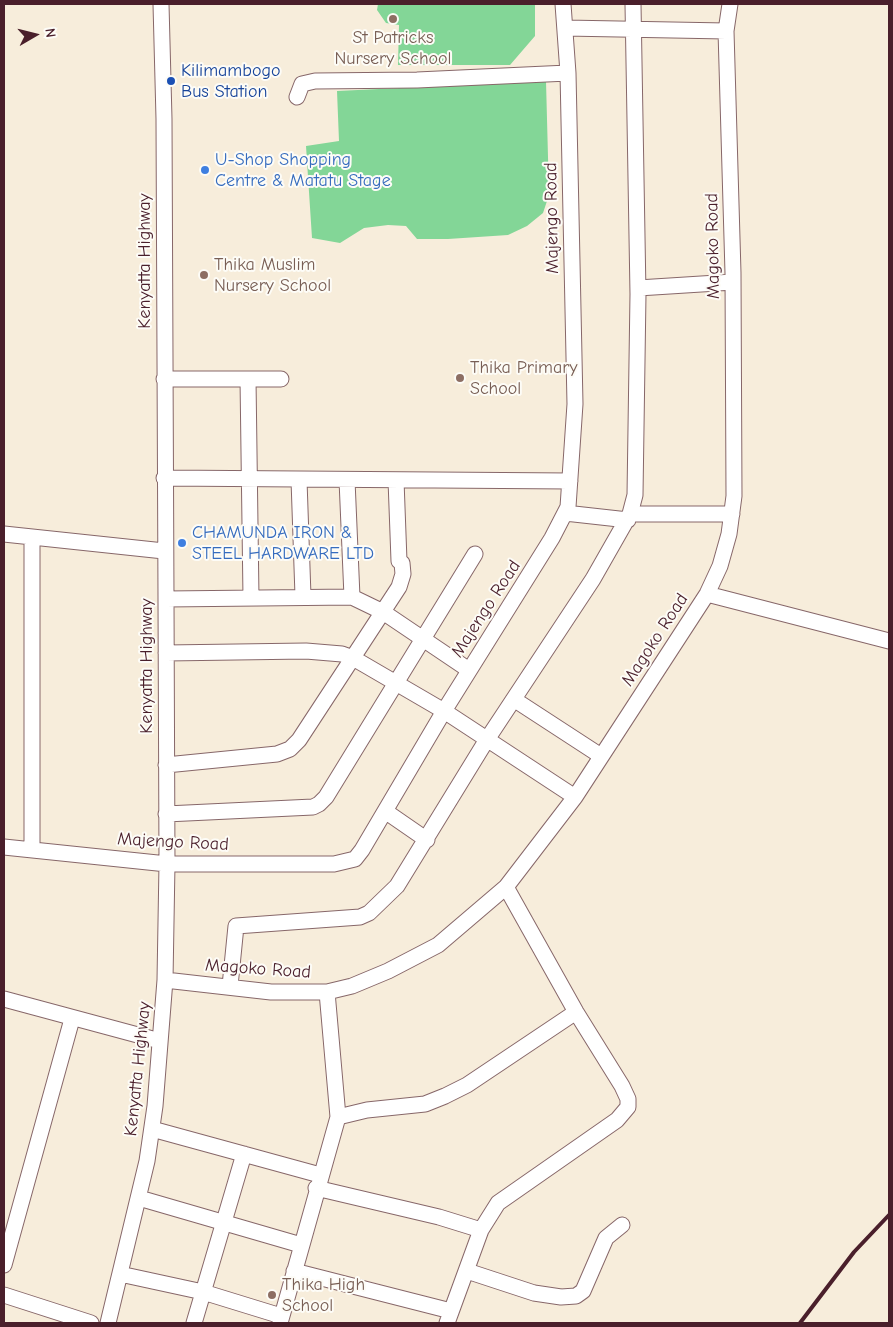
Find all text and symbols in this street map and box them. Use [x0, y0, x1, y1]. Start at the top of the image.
north arrow [10, 10, 60, 60]
marker: St Patricks Nursery School [387, 13, 399, 25]
text: N [41, 27, 59, 39]
place label: St Patricks Nursery School [334, 27, 452, 70]
place label: Kilimambogo Bus Station [181, 60, 280, 102]
marker: Kilimambogo Bus Station [165, 75, 177, 87]
place label: U-Shop Shopping Centre & Matatu Stage [215, 149, 391, 192]
street label: Majengo Road [540, 162, 564, 274]
marker: U-Shop Shopping Centre & Matatu Stage [199, 164, 211, 176]
street label: Kenyatta Highway [134, 193, 156, 329]
street label: Magoko Road [701, 193, 725, 299]
place label: Thika Muslim Nursery School [214, 254, 331, 296]
marker: Thika Muslim Nursery School [198, 269, 210, 281]
place label: Thika Primary School [470, 357, 577, 399]
marker: Thika Primary School [454, 372, 466, 384]
place label: CHAMUNDA IRON & STEEL HARDWARE LTD [192, 522, 374, 564]
marker: CHAMUNDA IRON & STEEL HARDWARE LTD [176, 537, 188, 549]
street label: Majengo Road [447, 556, 525, 662]
street label: Magoko Road [617, 590, 693, 690]
street label: Kenyatta Highway [136, 598, 158, 734]
street label: Majengo Road [117, 828, 229, 856]
street label: Magoko Road [204, 955, 312, 983]
street label: Kenyatta Highway [120, 1001, 156, 1137]
place label: Thika High School [282, 1274, 365, 1316]
marker: Thika High School [266, 1289, 278, 1301]

